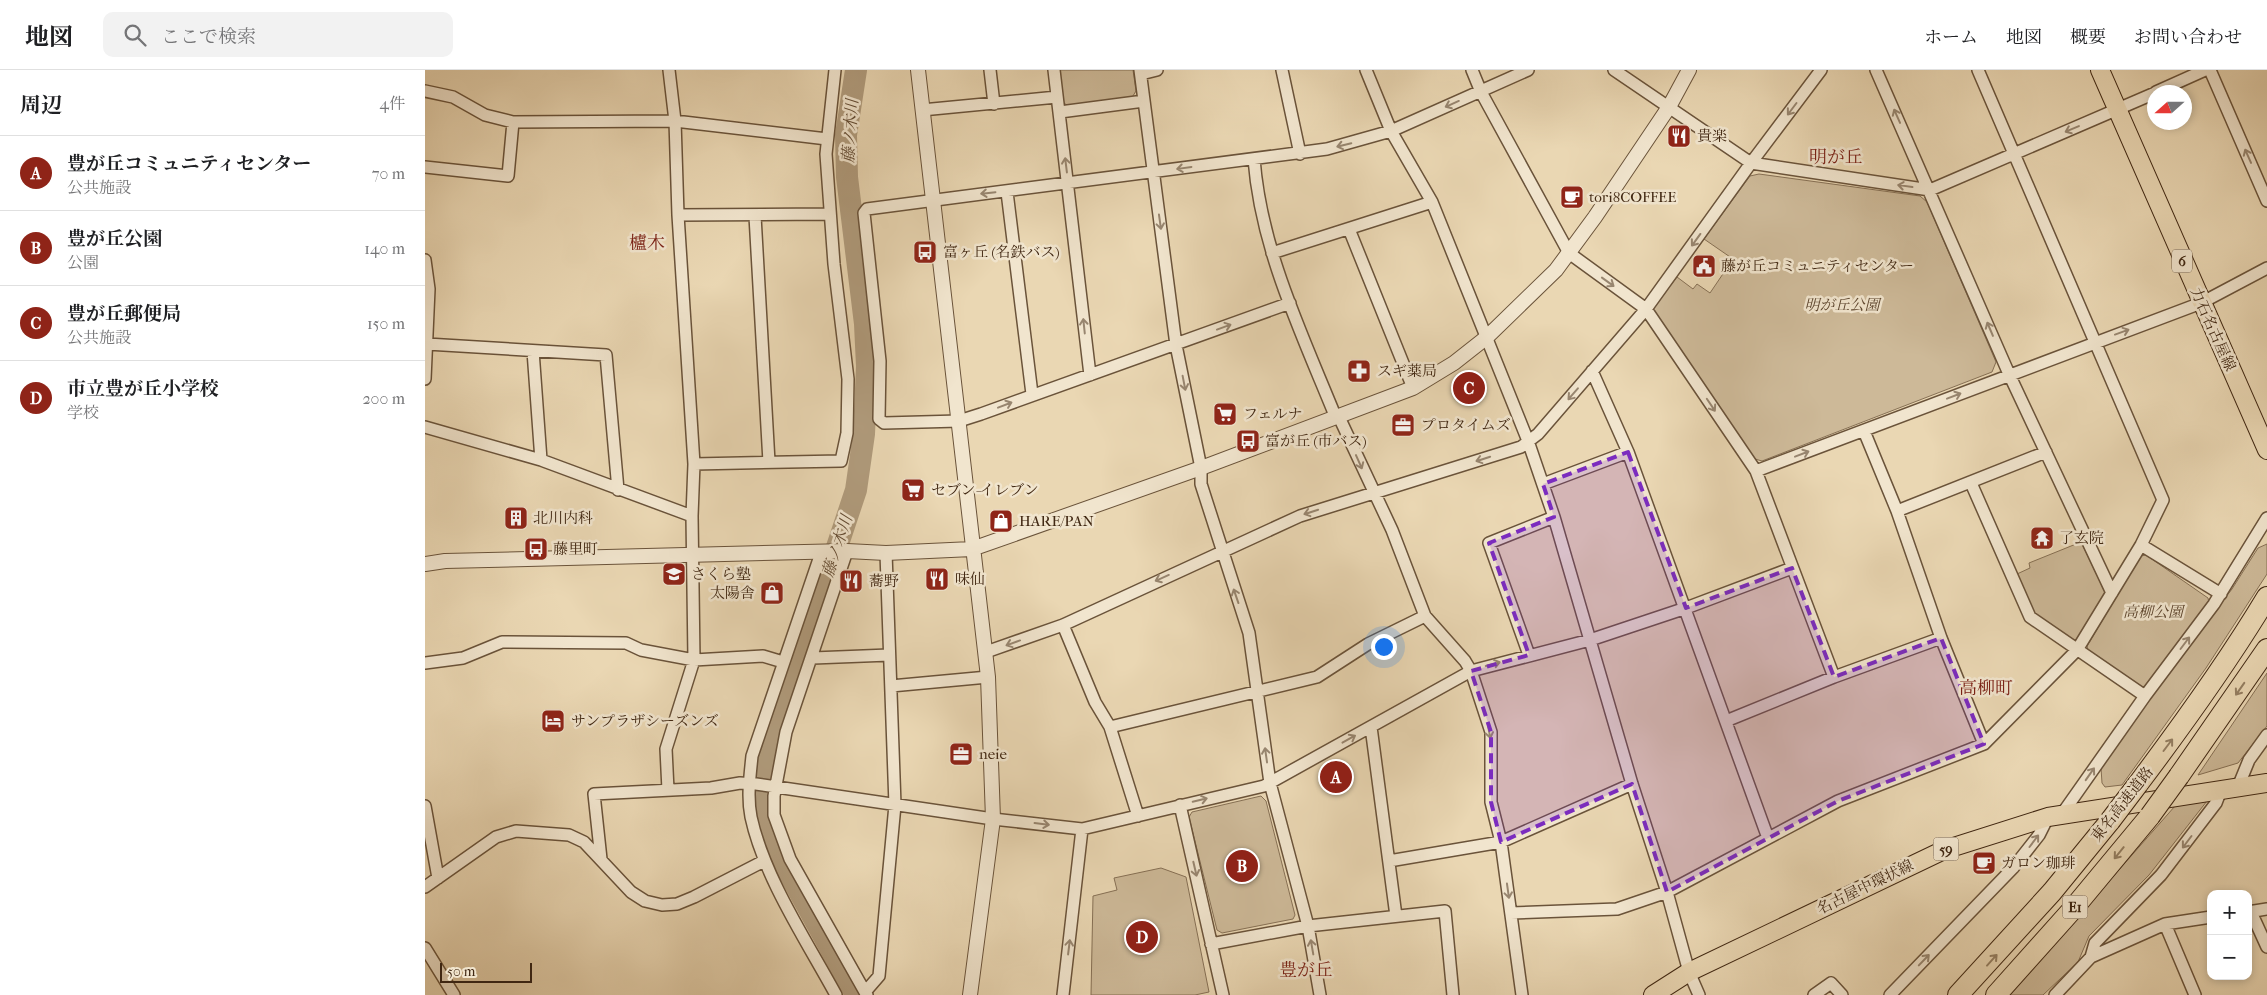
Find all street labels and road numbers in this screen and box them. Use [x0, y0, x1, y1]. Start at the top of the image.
road number: 6 [2172, 250, 2192, 272]
street label: 力石名古屋線 [2186, 284, 2240, 374]
street label: 東名高速道路 [2087, 763, 2157, 845]
road number: 59 [1933, 838, 1959, 861]
street label: 名古屋中環状線 [1814, 856, 1916, 918]
road number: E1 [2063, 896, 2087, 919]

